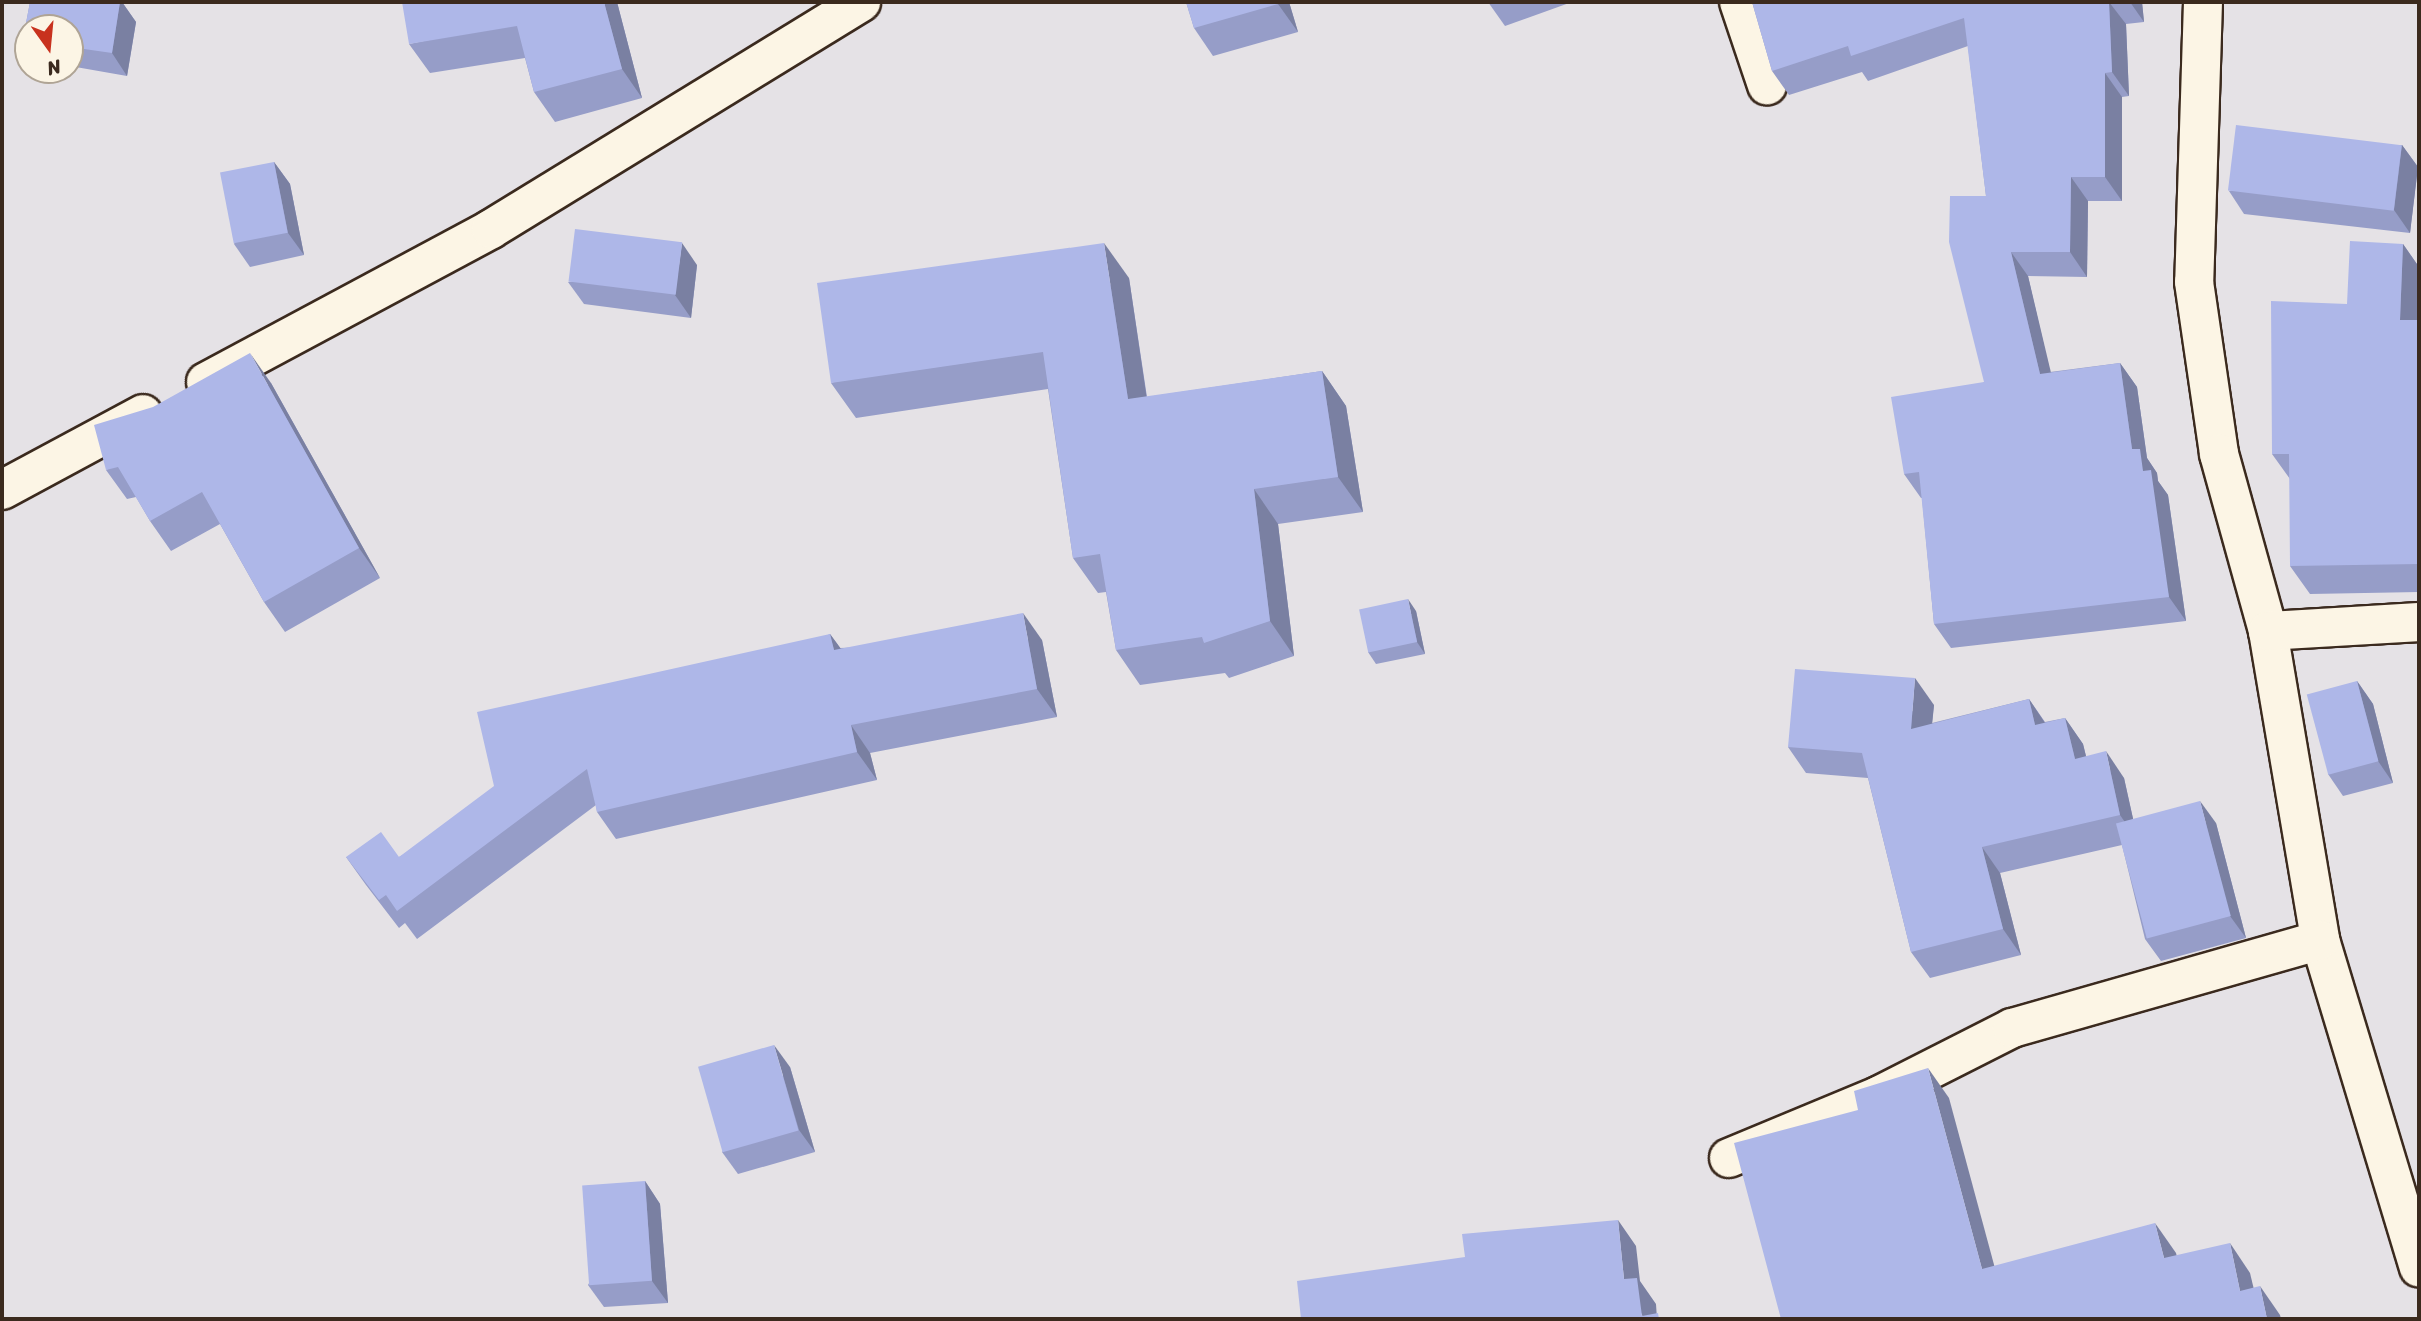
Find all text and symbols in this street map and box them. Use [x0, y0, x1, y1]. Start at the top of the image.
north arrow [14, 14, 84, 84]
text: N [43, 50, 65, 85]

